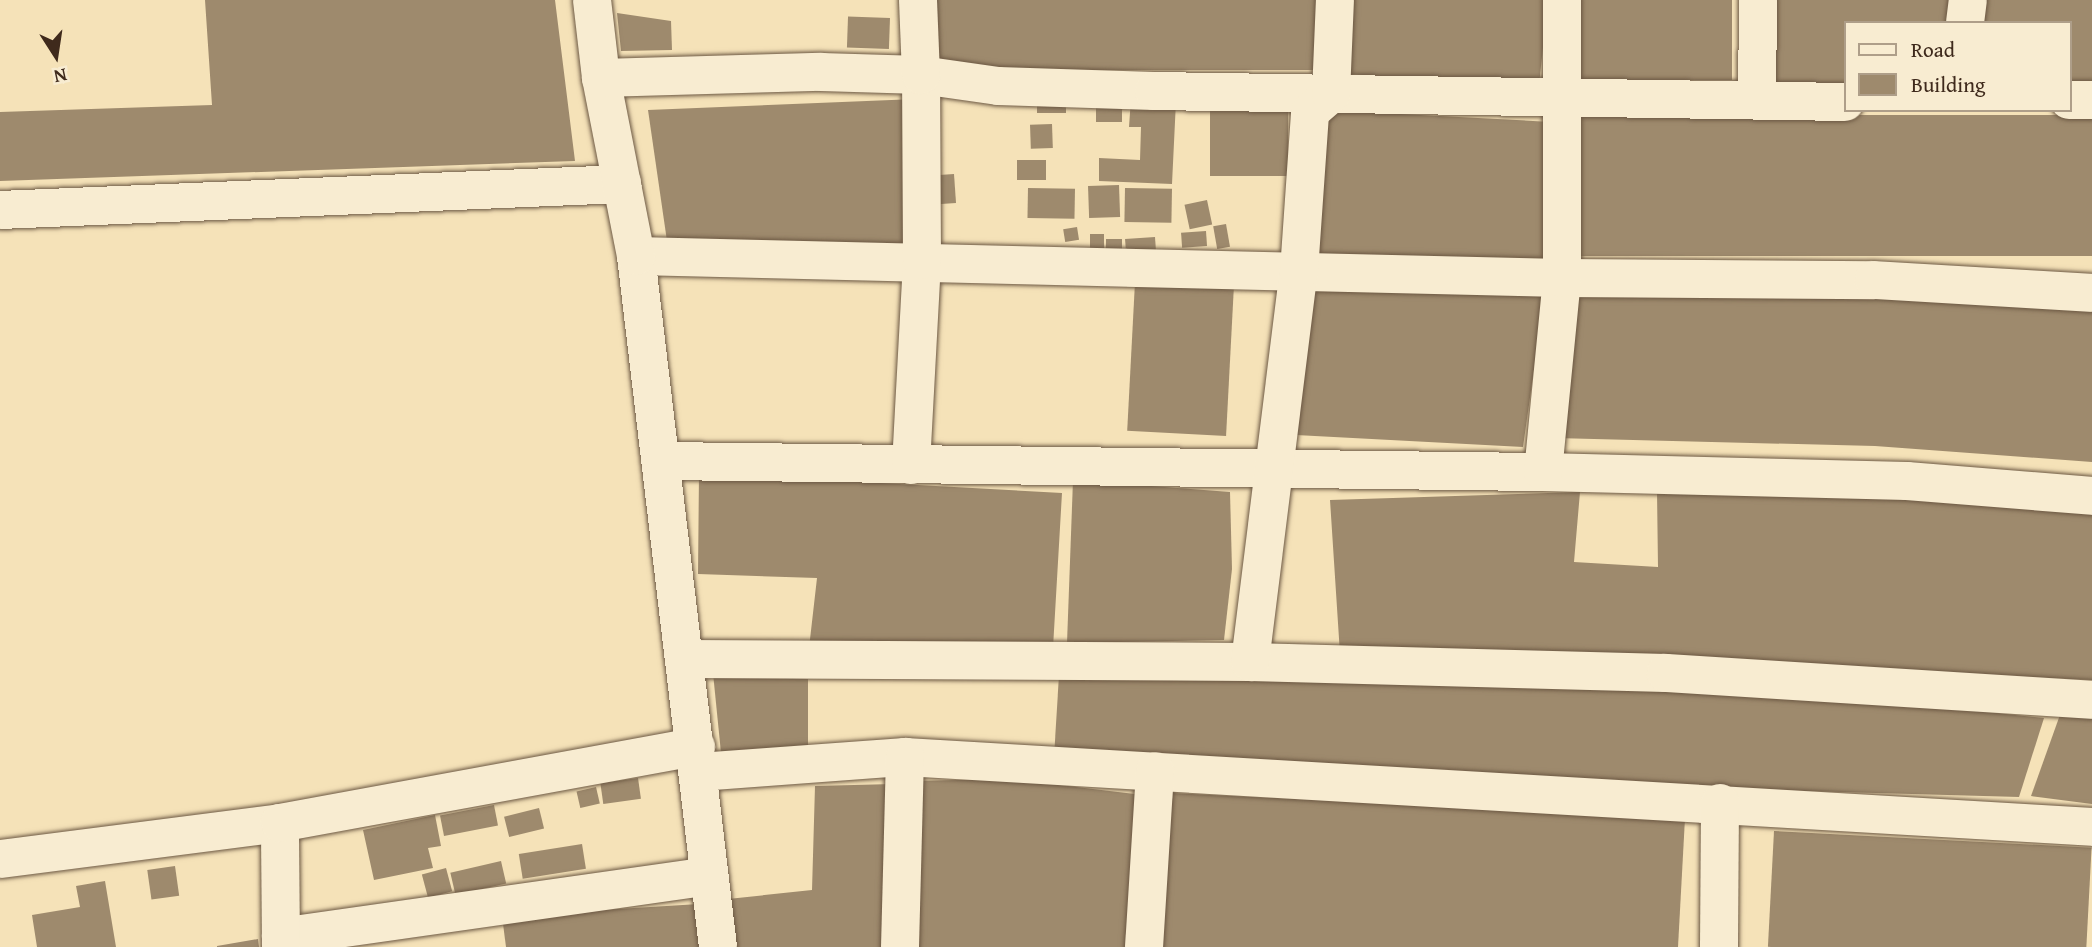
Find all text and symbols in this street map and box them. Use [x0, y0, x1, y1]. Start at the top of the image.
north arrow [21, 21, 91, 91]
legend [1843, 21, 2071, 112]
text: Road [1911, 34, 1955, 65]
text: N [51, 62, 69, 92]
text: Building [1911, 69, 1985, 100]

